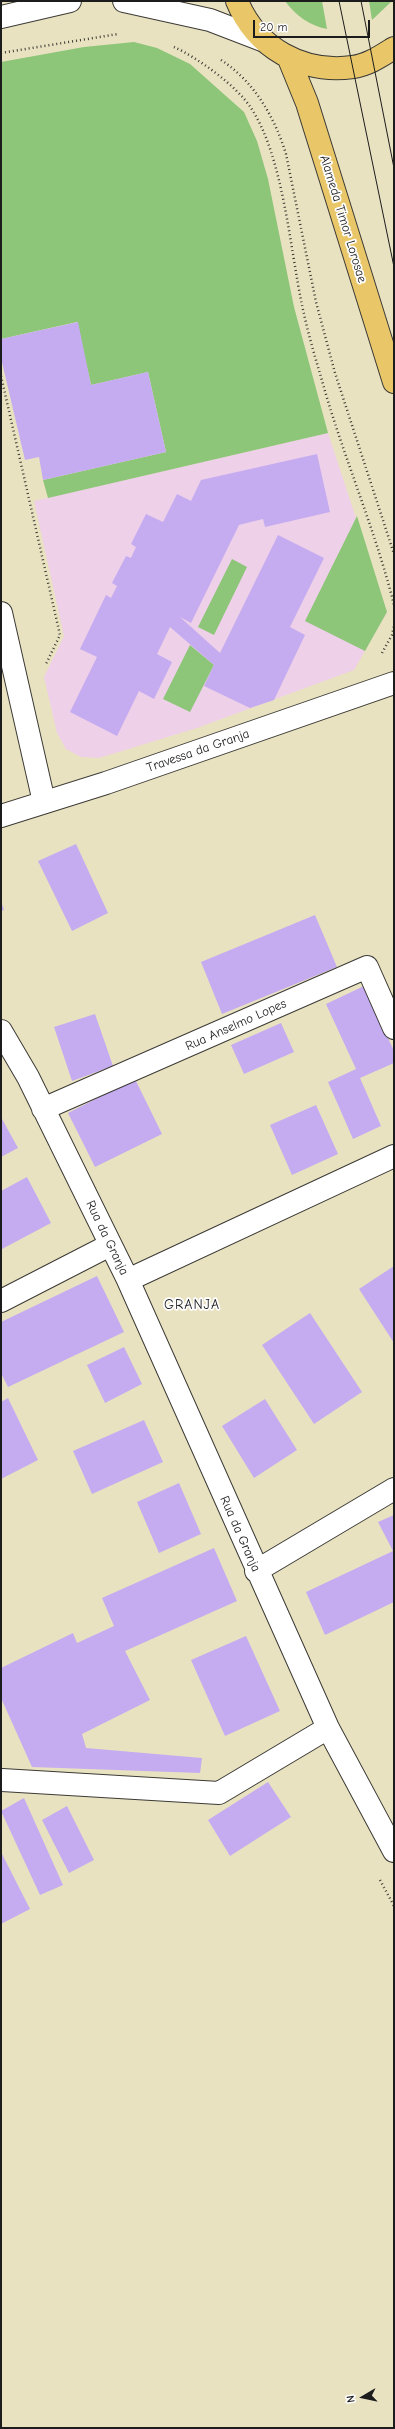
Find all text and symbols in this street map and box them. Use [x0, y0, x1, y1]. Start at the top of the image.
scale bar [255, 12, 372, 38]
text: 20 m [260, 20, 288, 34]
street label: Alameda Timor Lorosae [316, 153, 370, 285]
street label: Travessa da Granja [145, 726, 251, 776]
street label: Rua Anselmo Lopes [183, 996, 289, 1054]
street label: Rua da Granja [82, 1198, 132, 1278]
district label: GRANJA [164, 1297, 220, 1313]
street label: Rua da Granja [216, 1494, 264, 1574]
north arrow [343, 2377, 383, 2417]
text: N [344, 2394, 358, 2404]

